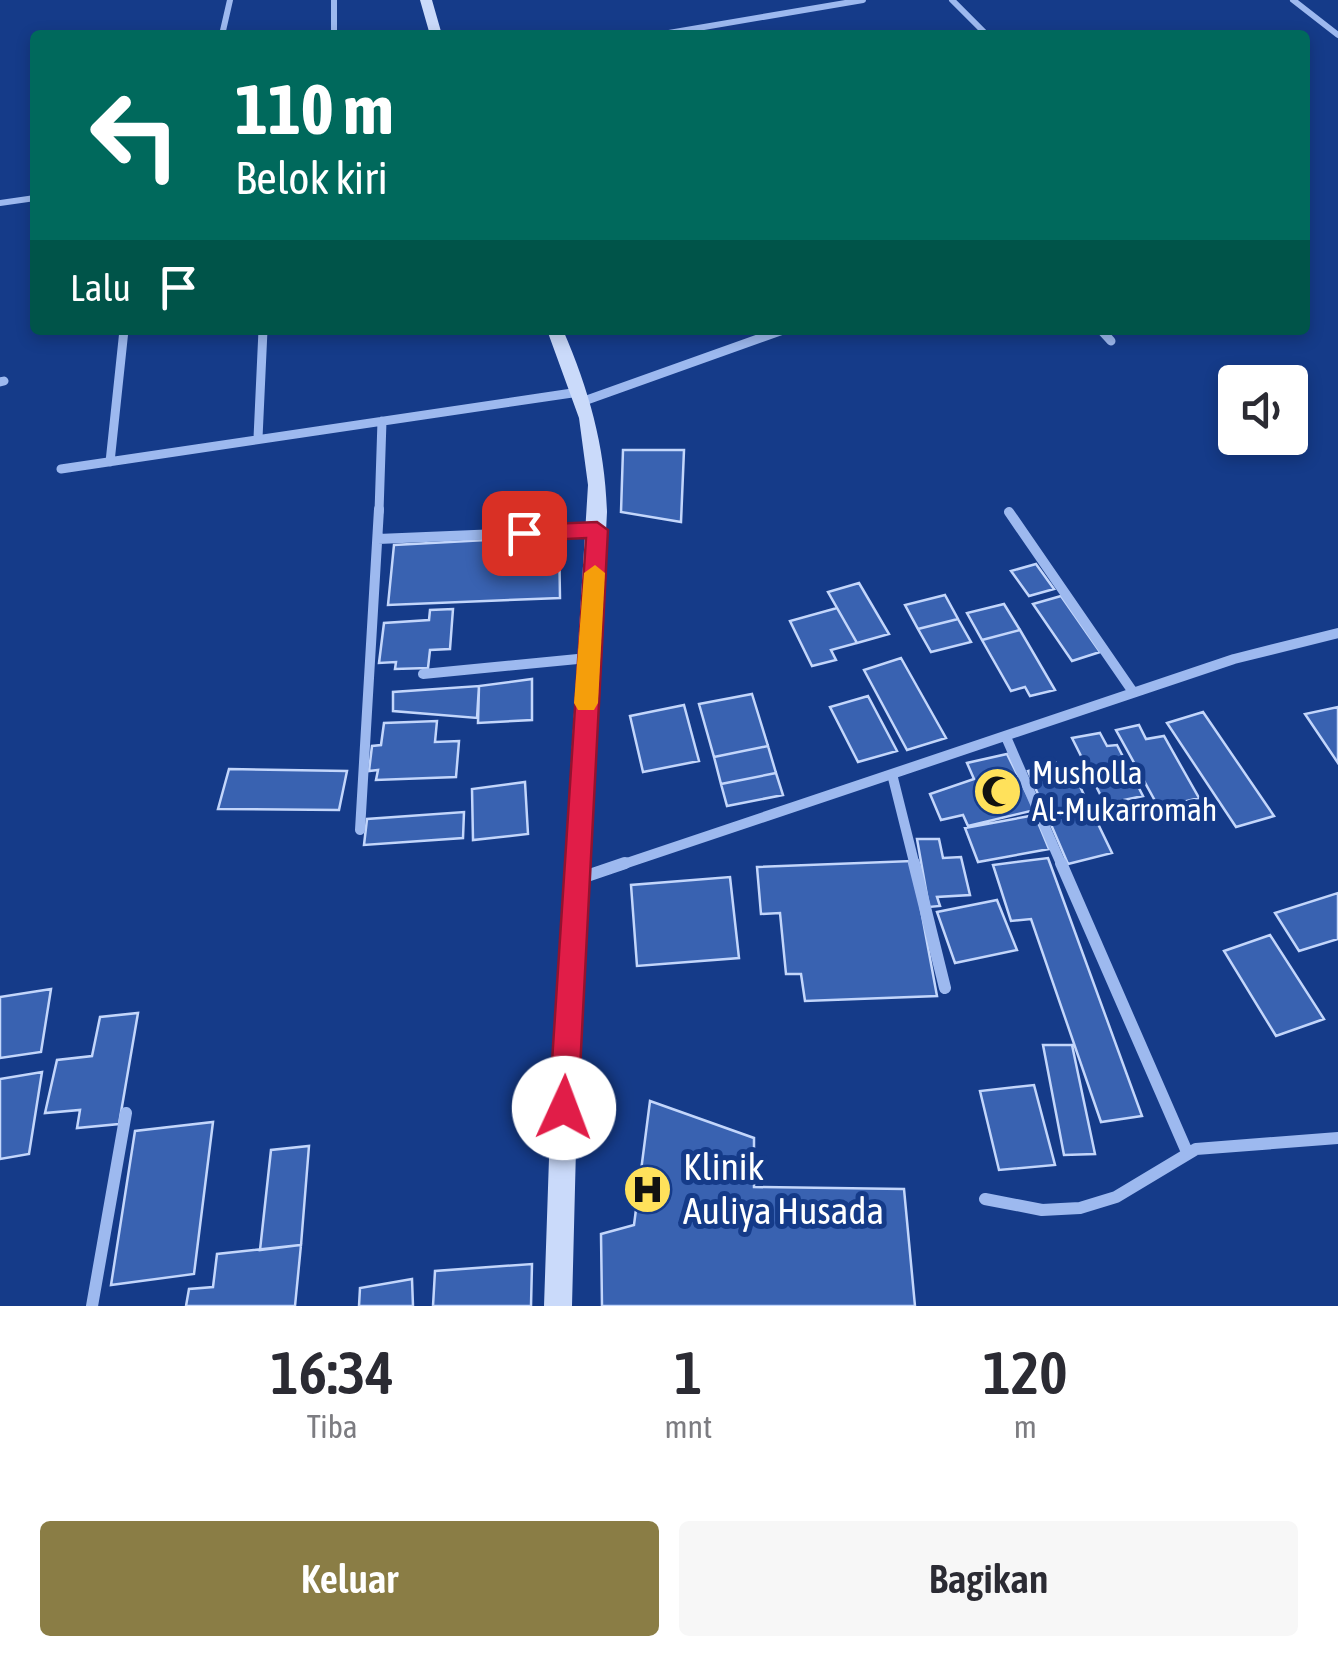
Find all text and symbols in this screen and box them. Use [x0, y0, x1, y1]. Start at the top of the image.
text: 110 m [235, 69, 394, 149]
icon: left [70, 70, 200, 200]
text: Belok kiri [235, 152, 388, 204]
icon: arrive [151, 260, 206, 315]
text: Lalu [70, 266, 131, 309]
map controls [1218, 365, 1308, 455]
button: sound [1218, 365, 1308, 455]
pin [482, 491, 567, 576]
icon: arrive [497, 506, 552, 561]
place label: Musholla Al-Mukarromah [1032, 754, 1217, 828]
mosque icon: Musholla Al-Mukarromah [971, 765, 1023, 817]
position arrow [512, 1056, 616, 1160]
place label: Klinik Auliya Husada [683, 1145, 884, 1232]
hospital icon: Klinik Auliya Husada [622, 1163, 674, 1215]
text: 16:34 [271, 1338, 394, 1407]
text: 1 [674, 1338, 703, 1407]
text: 120 [983, 1338, 1067, 1407]
text: Tiba [307, 1408, 358, 1445]
text: mnt [665, 1408, 712, 1445]
text: m [1014, 1408, 1037, 1445]
button: Keluar [40, 1521, 659, 1636]
button: Bagikan [679, 1521, 1298, 1636]

